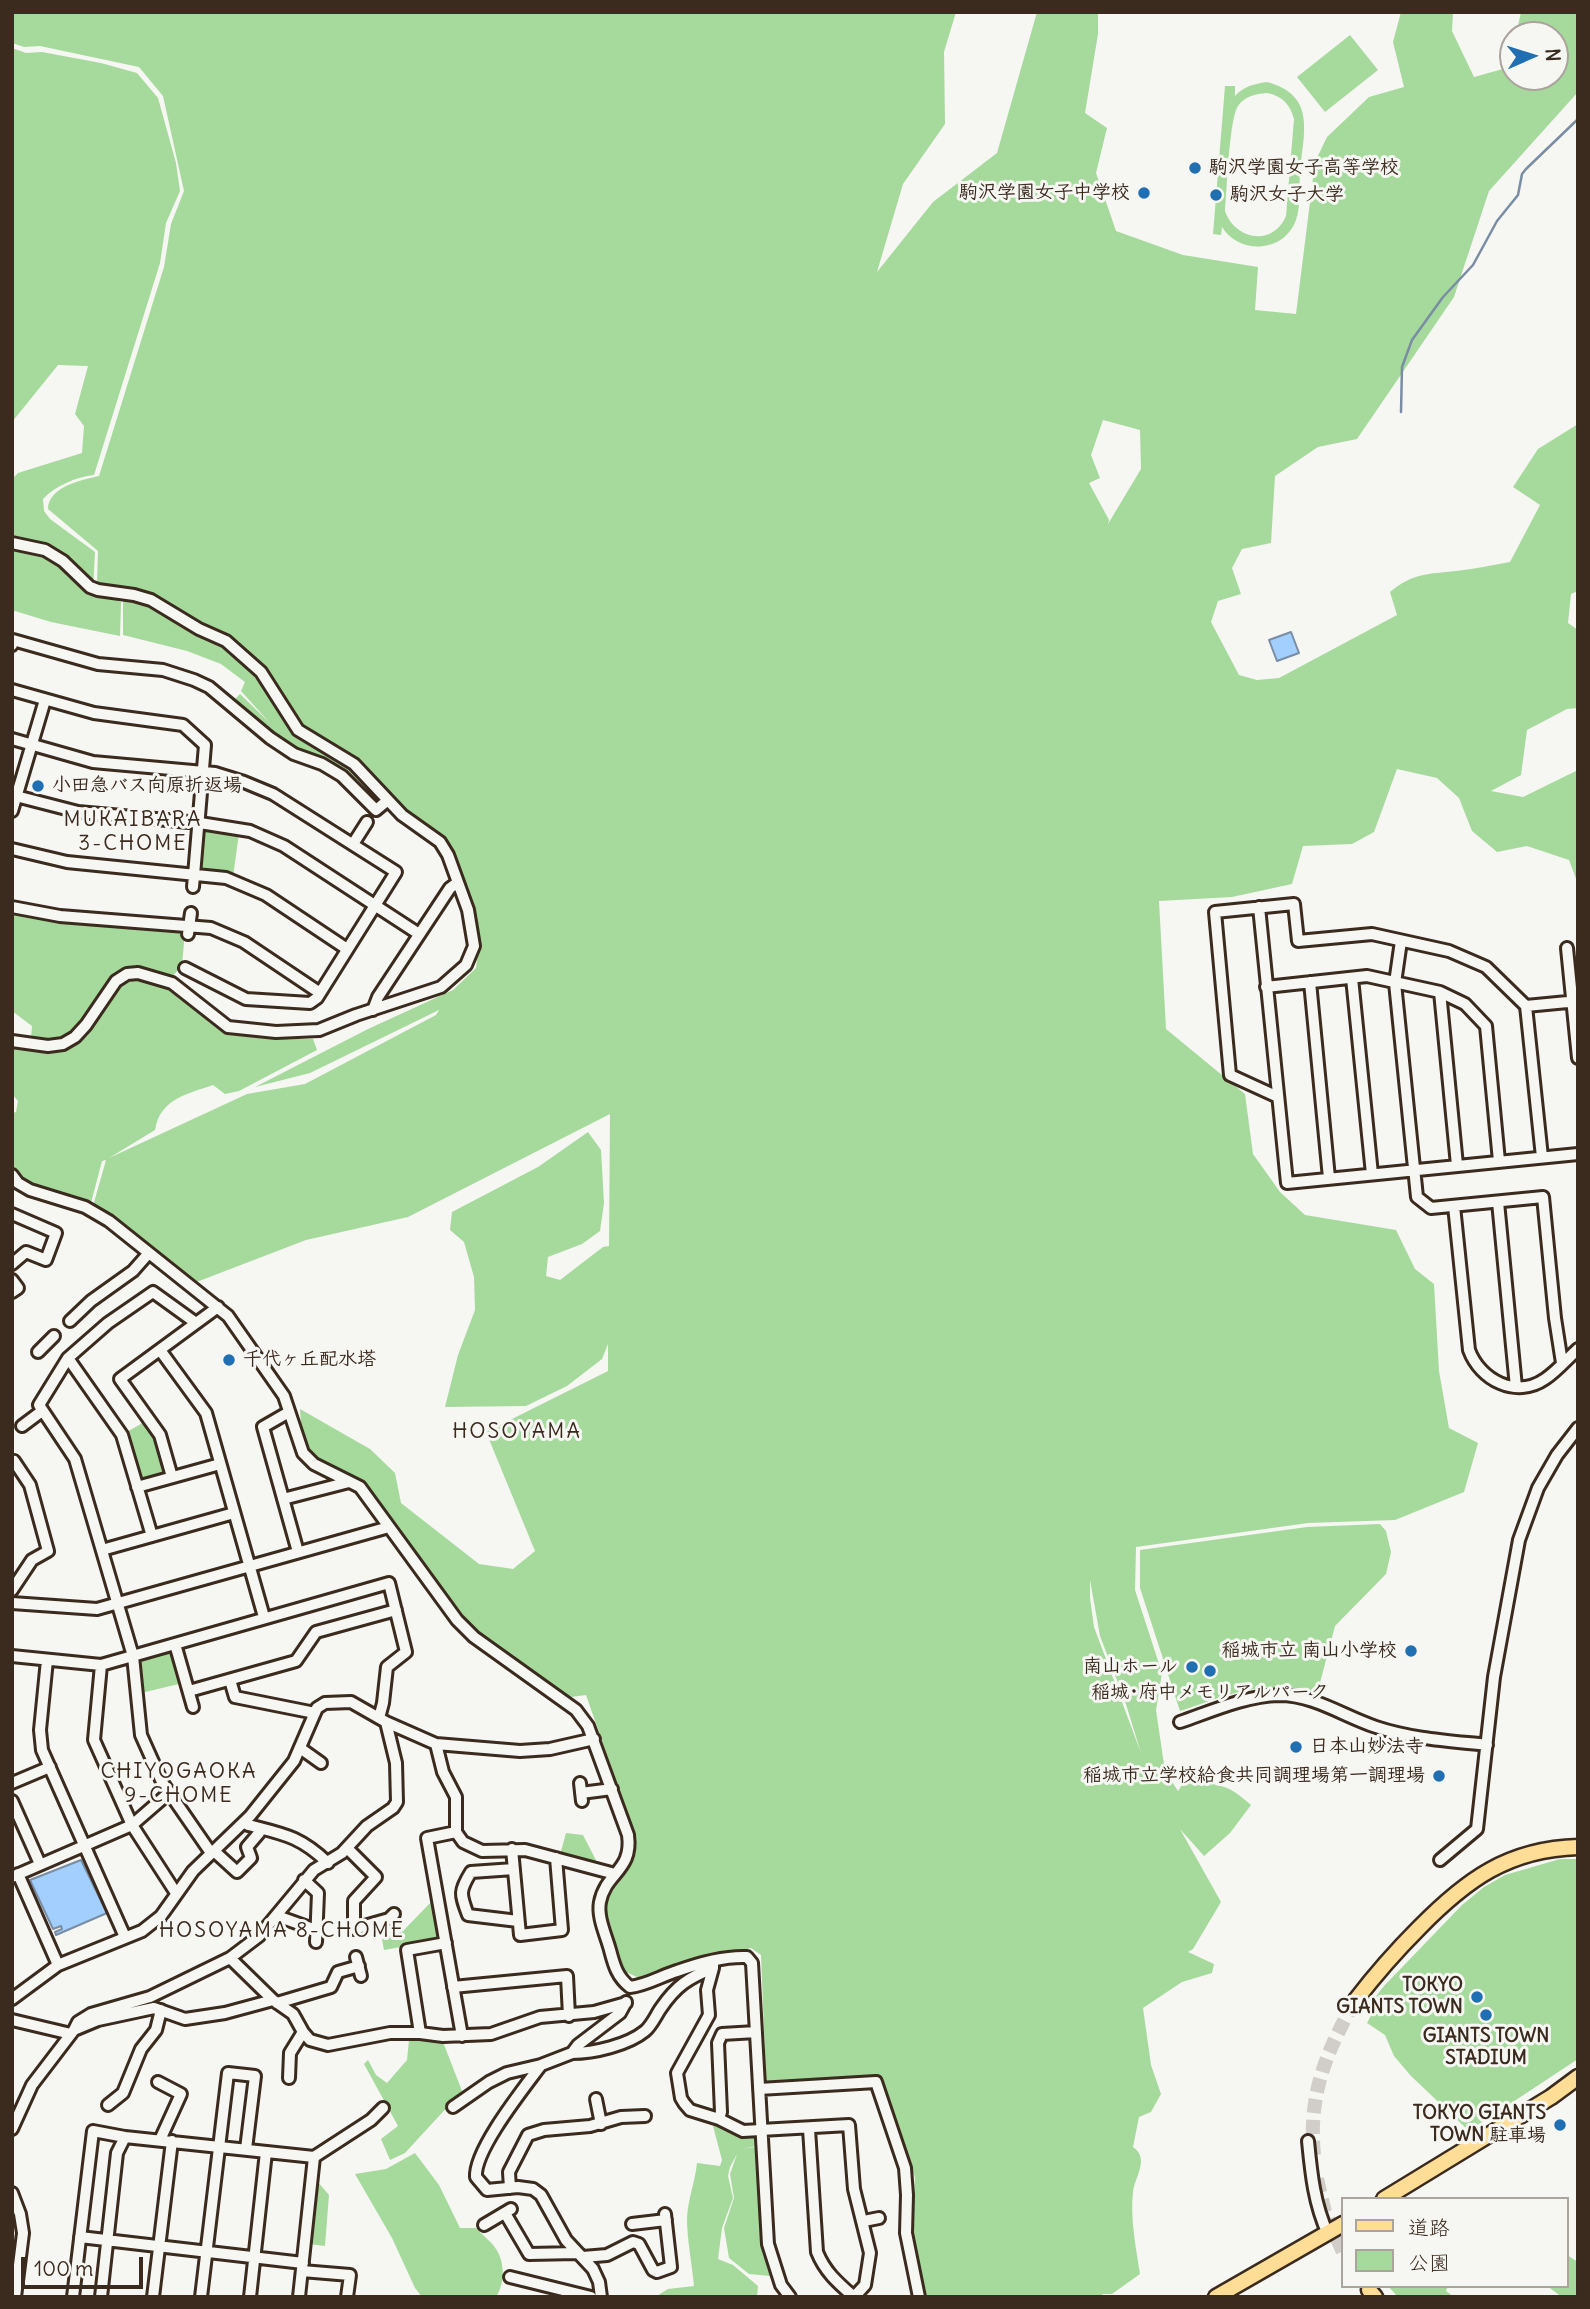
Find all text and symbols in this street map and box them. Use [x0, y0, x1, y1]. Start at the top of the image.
north arrow [1499, 21, 1569, 91]
text: N [1541, 48, 1565, 62]
place label: 駒沢学園女子高等学校 [1209, 157, 1399, 179]
marker: 駒沢学園女子高等学校 [1187, 160, 1203, 176]
place label: 駒沢学園女子中学校 [959, 182, 1130, 204]
place label: 駒沢女子大学 [1230, 184, 1344, 206]
marker: 駒沢学園女子中学校 [1136, 185, 1152, 201]
marker: 駒沢女子大学 [1208, 187, 1224, 203]
place label: 小田急バス向原折返場 [52, 775, 242, 797]
marker: 小田急バス向原折返場 [30, 778, 46, 794]
district label: MUKAIBARA 3-CHOME [65, 807, 201, 857]
place label: 千代ヶ丘配水塔 [243, 1349, 376, 1371]
marker: 千代ヶ丘配水塔 [221, 1352, 237, 1368]
district label: HOSOYAMA [453, 1419, 581, 1445]
place label: 稲城市立 南山小学校 [1221, 1640, 1397, 1662]
marker: 稲城市立 南山小学校 [1403, 1643, 1419, 1659]
place label: 南山ホール [1083, 1656, 1178, 1678]
marker: 南山ホール [1184, 1659, 1200, 1675]
marker: 稲城･府中メモリアルパーク [1202, 1663, 1218, 1679]
place label: 稲城･府中メモリアルパーク [1091, 1682, 1329, 1704]
place label: 日本山妙法寺 [1310, 1736, 1424, 1758]
marker: 日本山妙法寺 [1288, 1739, 1304, 1755]
district label: CHIYOGAOKA 9-CHOME [102, 1759, 256, 1809]
place label: 稲城市立学校給食共同調理場第一調理場 [1083, 1765, 1425, 1787]
marker: 稲城市立学校給食共同調理場第一調理場 [1431, 1768, 1447, 1784]
district label: HOSOYAMA 8-CHOME [161, 1918, 403, 1944]
place label: TOKYO GIANTS TOWN [1336, 1975, 1463, 2019]
marker: TOKYO GIANTS TOWN [1469, 1989, 1485, 2005]
marker: GIANTS TOWN STADIUM [1478, 2007, 1494, 2023]
place label: GIANTS TOWN STADIUM [1423, 2026, 1549, 2070]
place label: TOKYO GIANTS TOWN 駐車場 [1413, 2103, 1546, 2147]
marker: TOKYO GIANTS TOWN 駐車場 [1552, 2117, 1568, 2133]
legend [1342, 2197, 1569, 2288]
text: 道路 [1408, 2214, 1450, 2241]
scale bar [24, 2242, 147, 2286]
text: 公園 [1408, 2249, 1450, 2276]
text: 100 m [34, 2255, 93, 2282]

